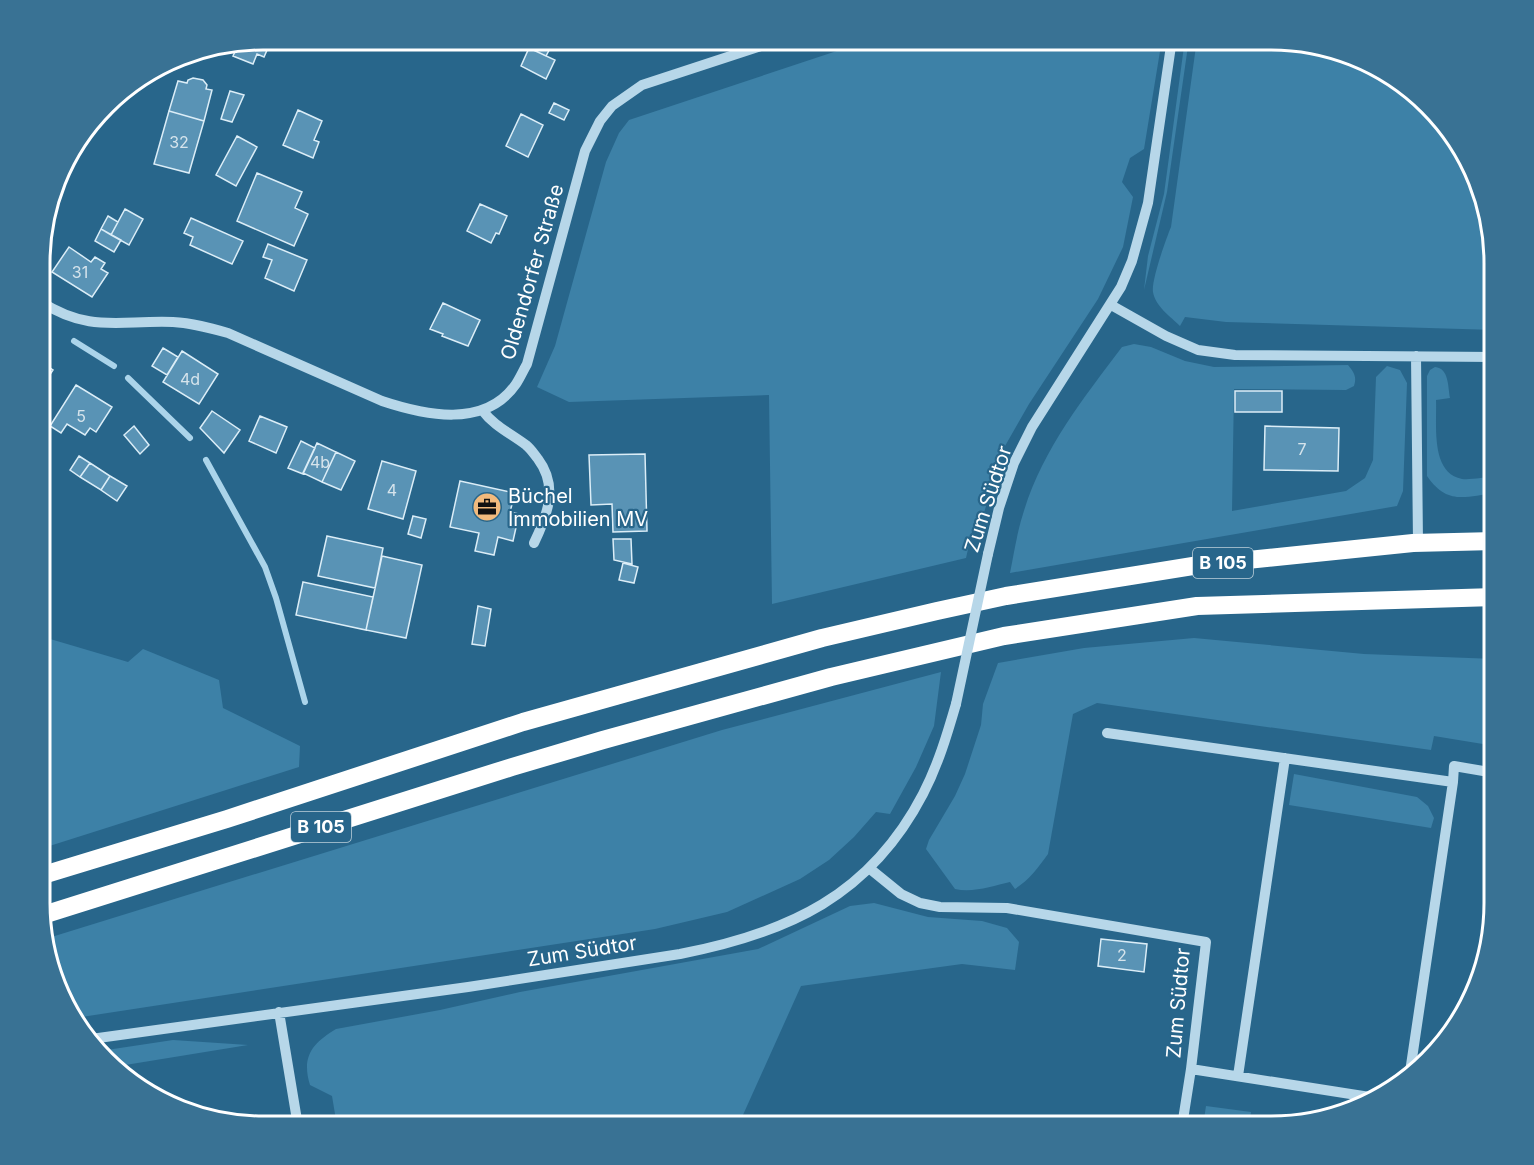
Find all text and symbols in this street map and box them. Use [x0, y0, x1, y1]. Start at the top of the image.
house number: 32 [169, 132, 189, 152]
street label: Oldendorfer Straße [495, 181, 569, 363]
house number: 31 [72, 262, 88, 282]
house number: 4d [180, 369, 200, 389]
house number: 5 [76, 406, 86, 426]
house number: 7 [1297, 439, 1307, 459]
street label: Zum Südtor [959, 442, 1017, 555]
house number: 4b [310, 452, 330, 472]
house number: 4 [387, 480, 397, 500]
place label: Büchel Immobilien MV [508, 484, 648, 531]
office icon: Büchel Immobilien MV [471, 491, 503, 523]
road number: B 105 [1193, 548, 1253, 578]
road number: B 105 [291, 812, 351, 842]
street label: Zum Südtor [525, 930, 639, 972]
house number: 2 [1117, 945, 1127, 965]
street label: Zum Südtor [1161, 946, 1195, 1059]

